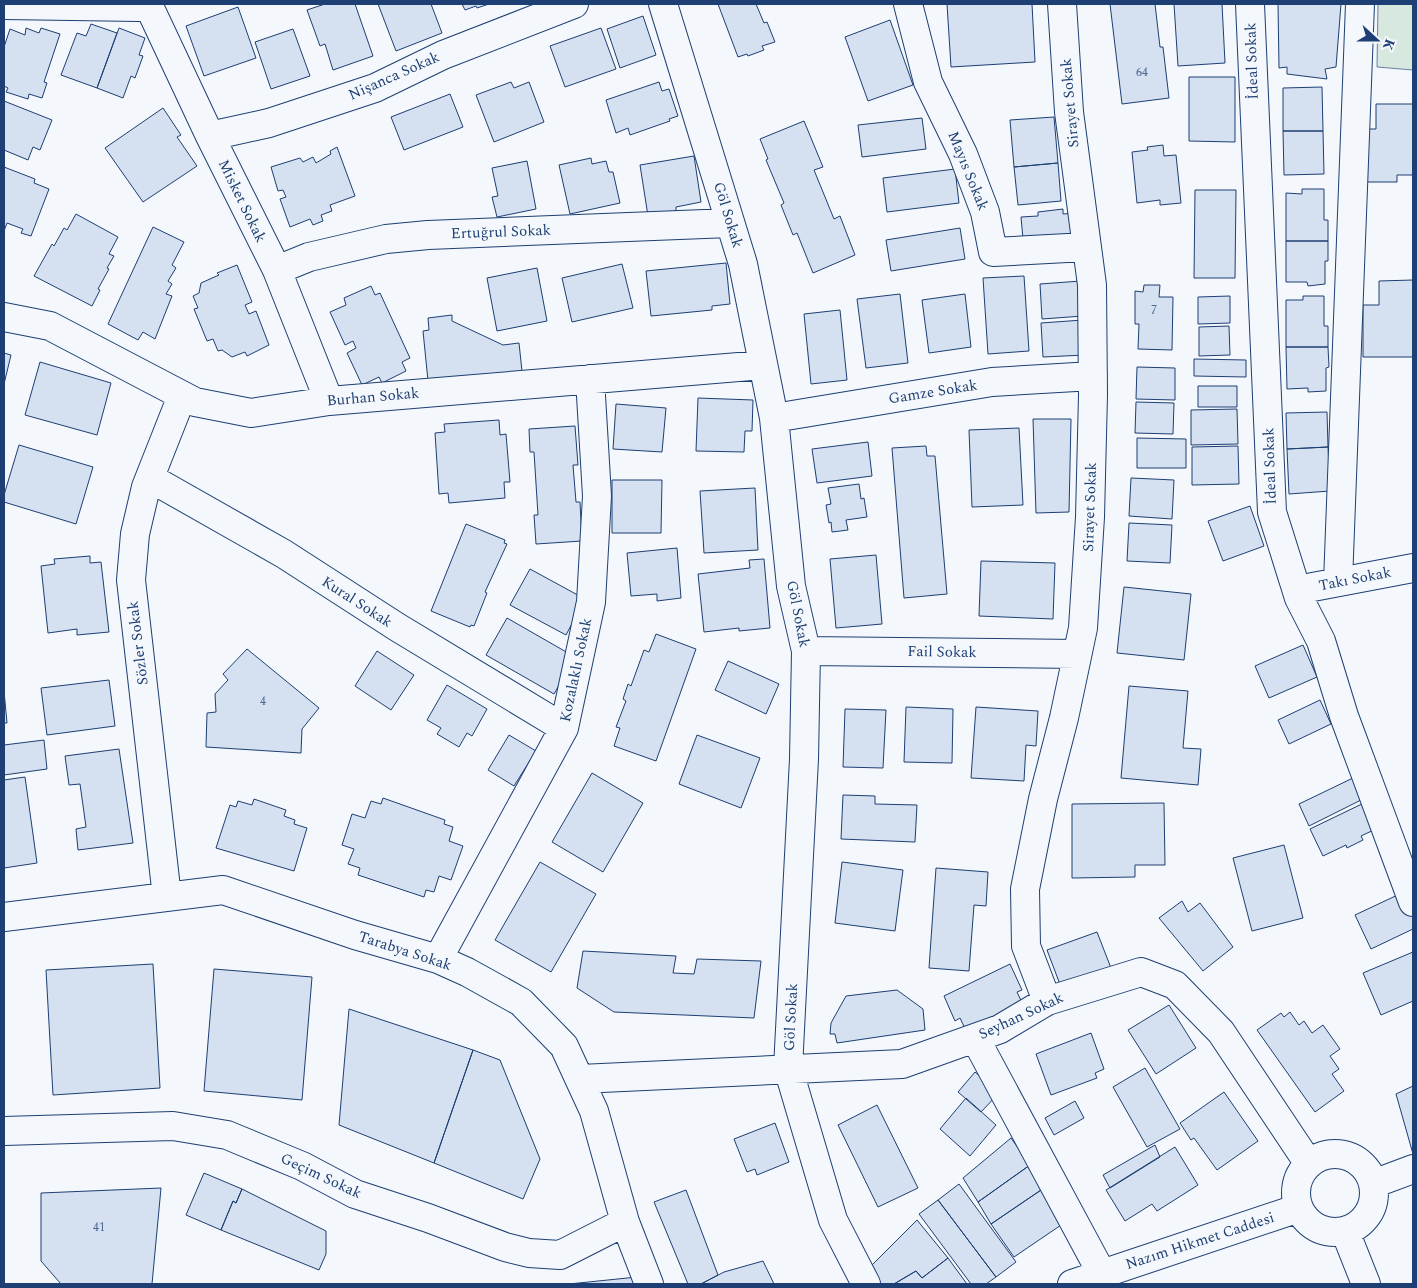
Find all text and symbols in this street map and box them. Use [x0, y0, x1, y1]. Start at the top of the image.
north arrow [1352, 15, 1402, 65]
street label: İdeal Sokak [1239, 22, 1265, 100]
text: K [1377, 36, 1400, 53]
street label: Nişanca Sokak [345, 46, 443, 106]
street label: Sirayet Sokak [1055, 57, 1085, 149]
house number: 64 [1136, 63, 1148, 82]
street label: Mayıs Sokak [942, 128, 994, 214]
street label: Misket Sokak [212, 155, 272, 247]
street label: Göl Sokak [707, 179, 749, 251]
street label: Ertuğrul Sokak [451, 219, 551, 245]
house number: 7 [1151, 301, 1157, 320]
street label: Gamze Sokak [887, 374, 979, 410]
street label: Burhan Sokak [326, 381, 420, 413]
street label: İdeal Sokak [1257, 427, 1283, 505]
street label: Sirayet Sokak [1077, 462, 1103, 552]
street label: Takı Sokak [1317, 561, 1393, 597]
street label: Kural Sokak [317, 570, 397, 634]
street label: Göl Sokak [780, 578, 816, 650]
street label: Sözler Sokak [121, 600, 155, 686]
street label: Kozalaklı Sokak [554, 616, 598, 724]
street label: Fail Sokak [907, 640, 977, 664]
house number: 4 [260, 692, 266, 711]
street label: Tarabya Sokak [355, 925, 455, 977]
street label: Göl Sokak [778, 982, 804, 1052]
street label: Seyhan Sokak [975, 986, 1067, 1046]
street label: Geçim Sokak [277, 1147, 365, 1205]
street label: Nazım Hikmet Caddesi [1123, 1206, 1277, 1276]
house number: 41 [93, 1218, 105, 1237]

